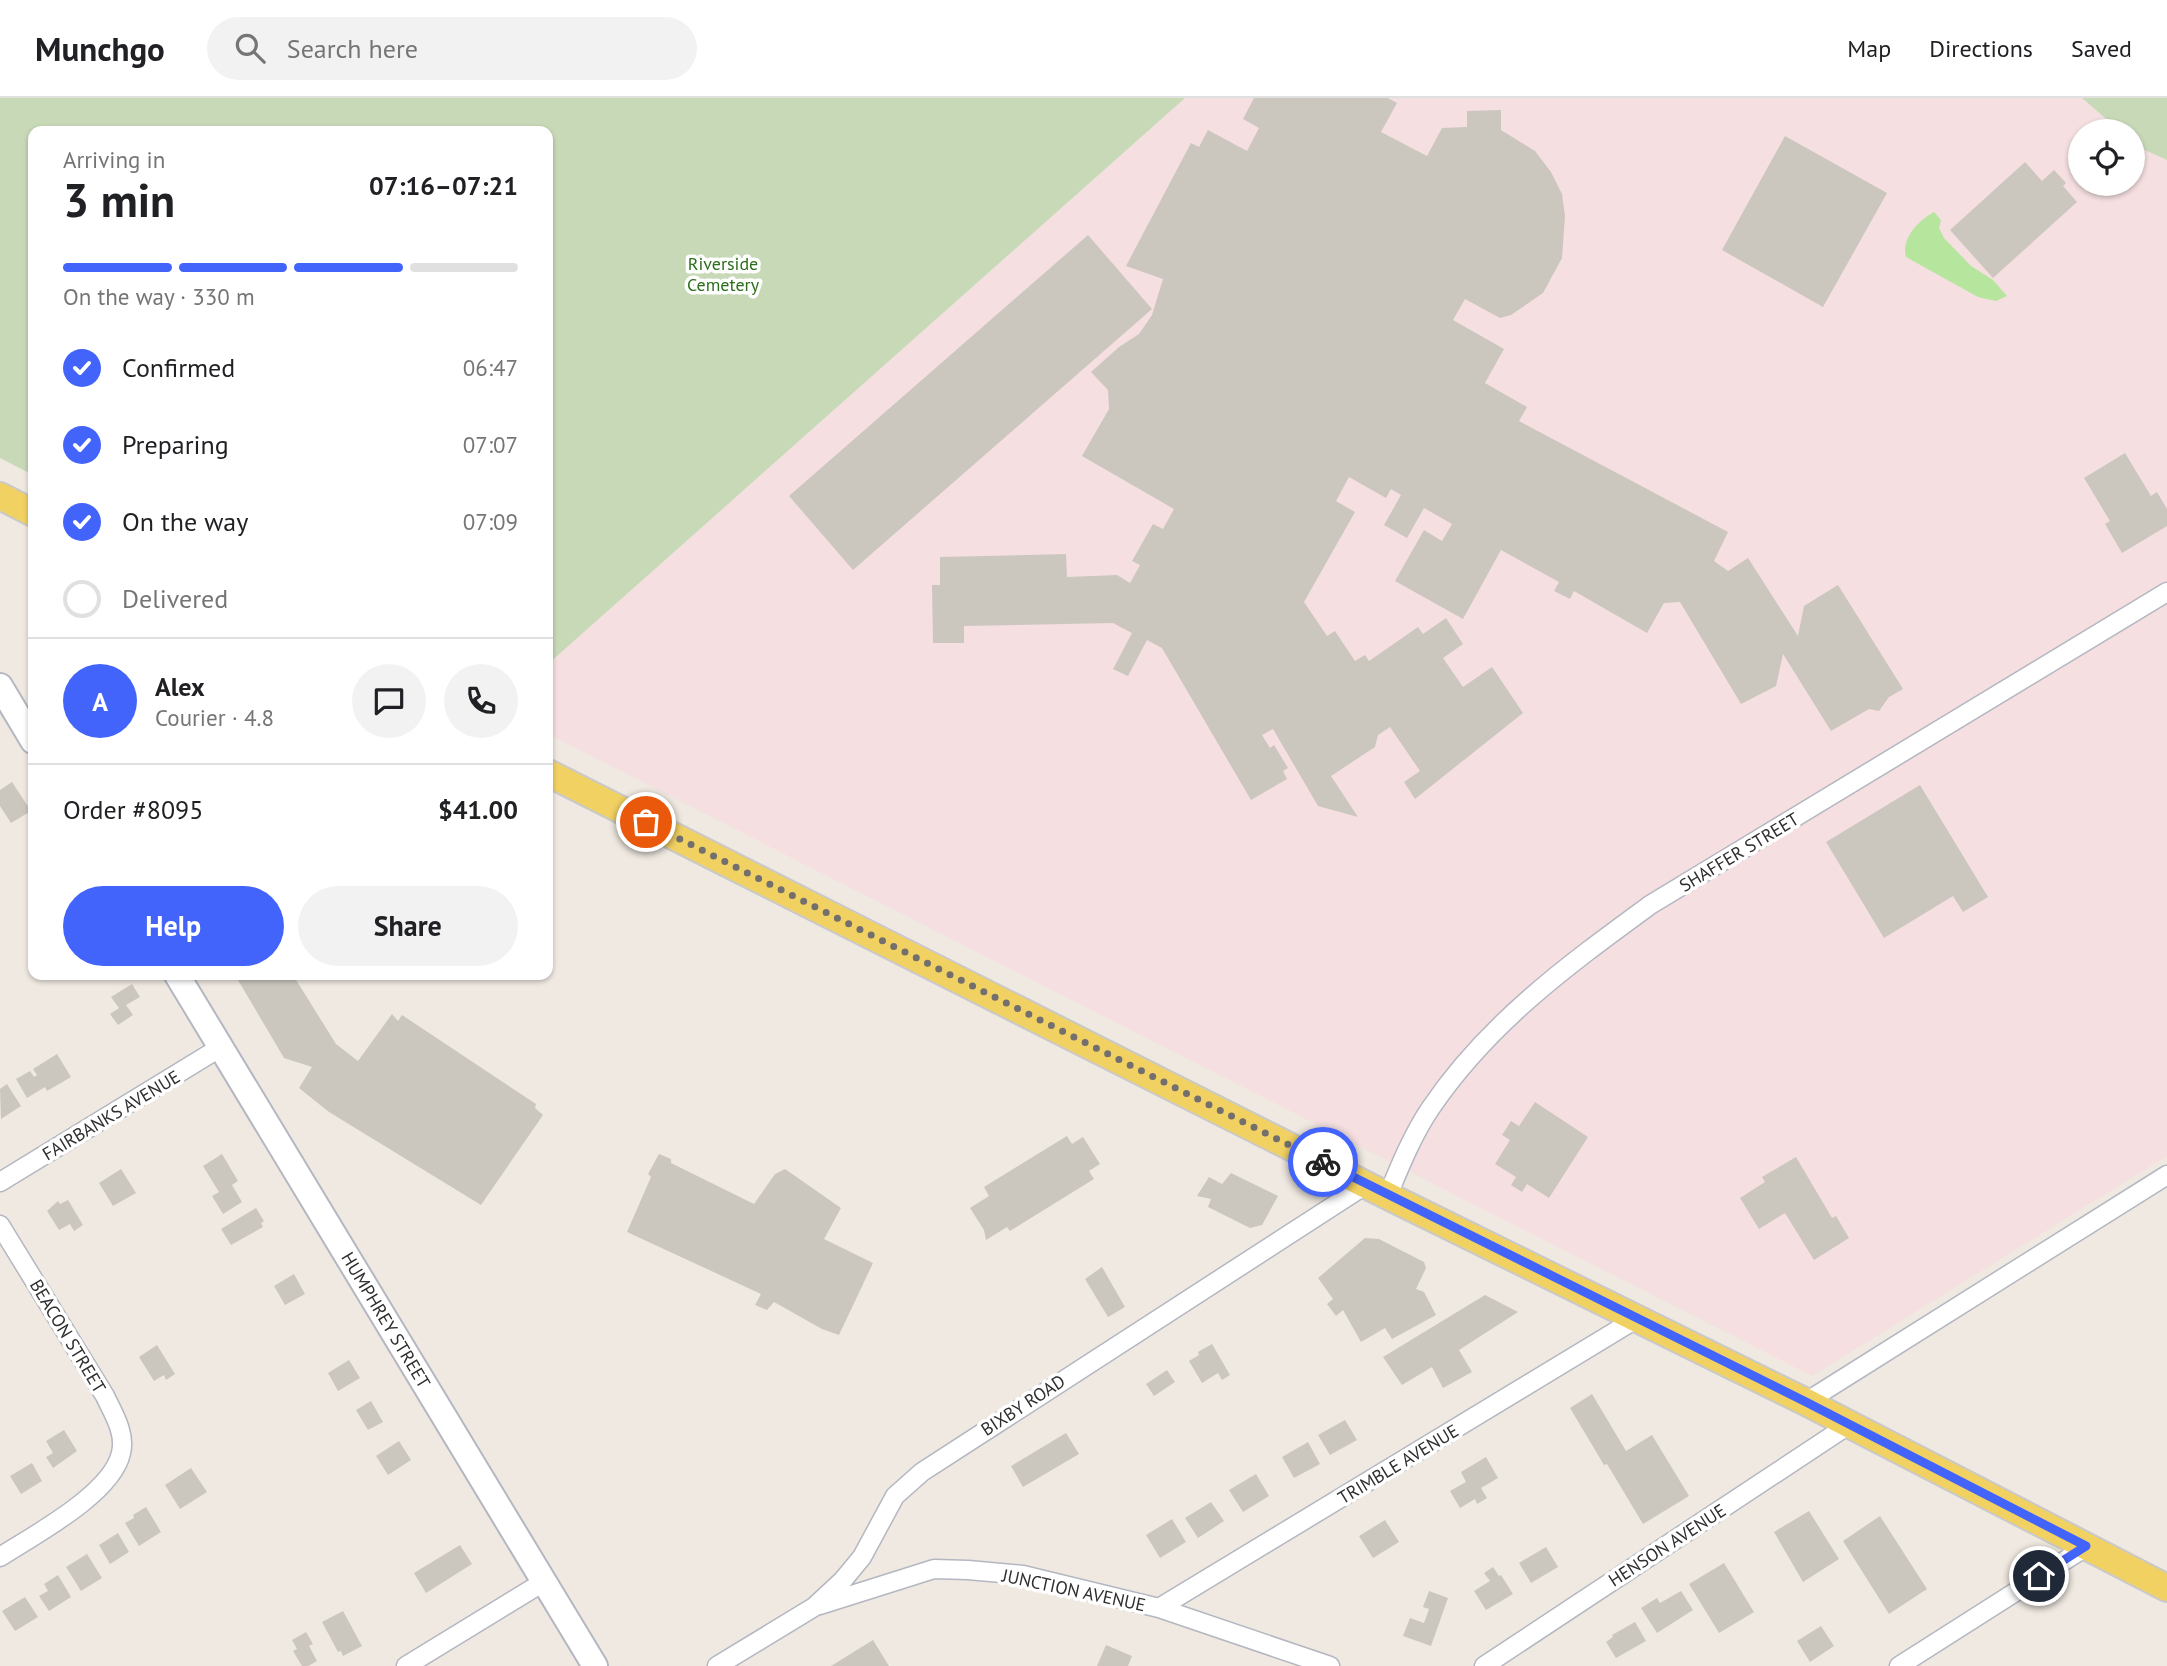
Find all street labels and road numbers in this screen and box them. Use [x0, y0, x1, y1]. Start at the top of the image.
street label: SHAFFER STREET [1675, 807, 1803, 897]
street label: FAIRBANKS AVENUE [38, 1065, 184, 1165]
street label: HUMPHREY STREET [336, 1248, 436, 1392]
street label: BEACON STREET [25, 1275, 111, 1397]
street label: BIXBY ROAD [977, 1369, 1069, 1441]
street label: TRIMBLE AVENUE [1333, 1419, 1463, 1509]
street label: HENSON AVENUE [1604, 1499, 1730, 1591]
street label: JUNCTION AVENUE [999, 1563, 1148, 1616]

